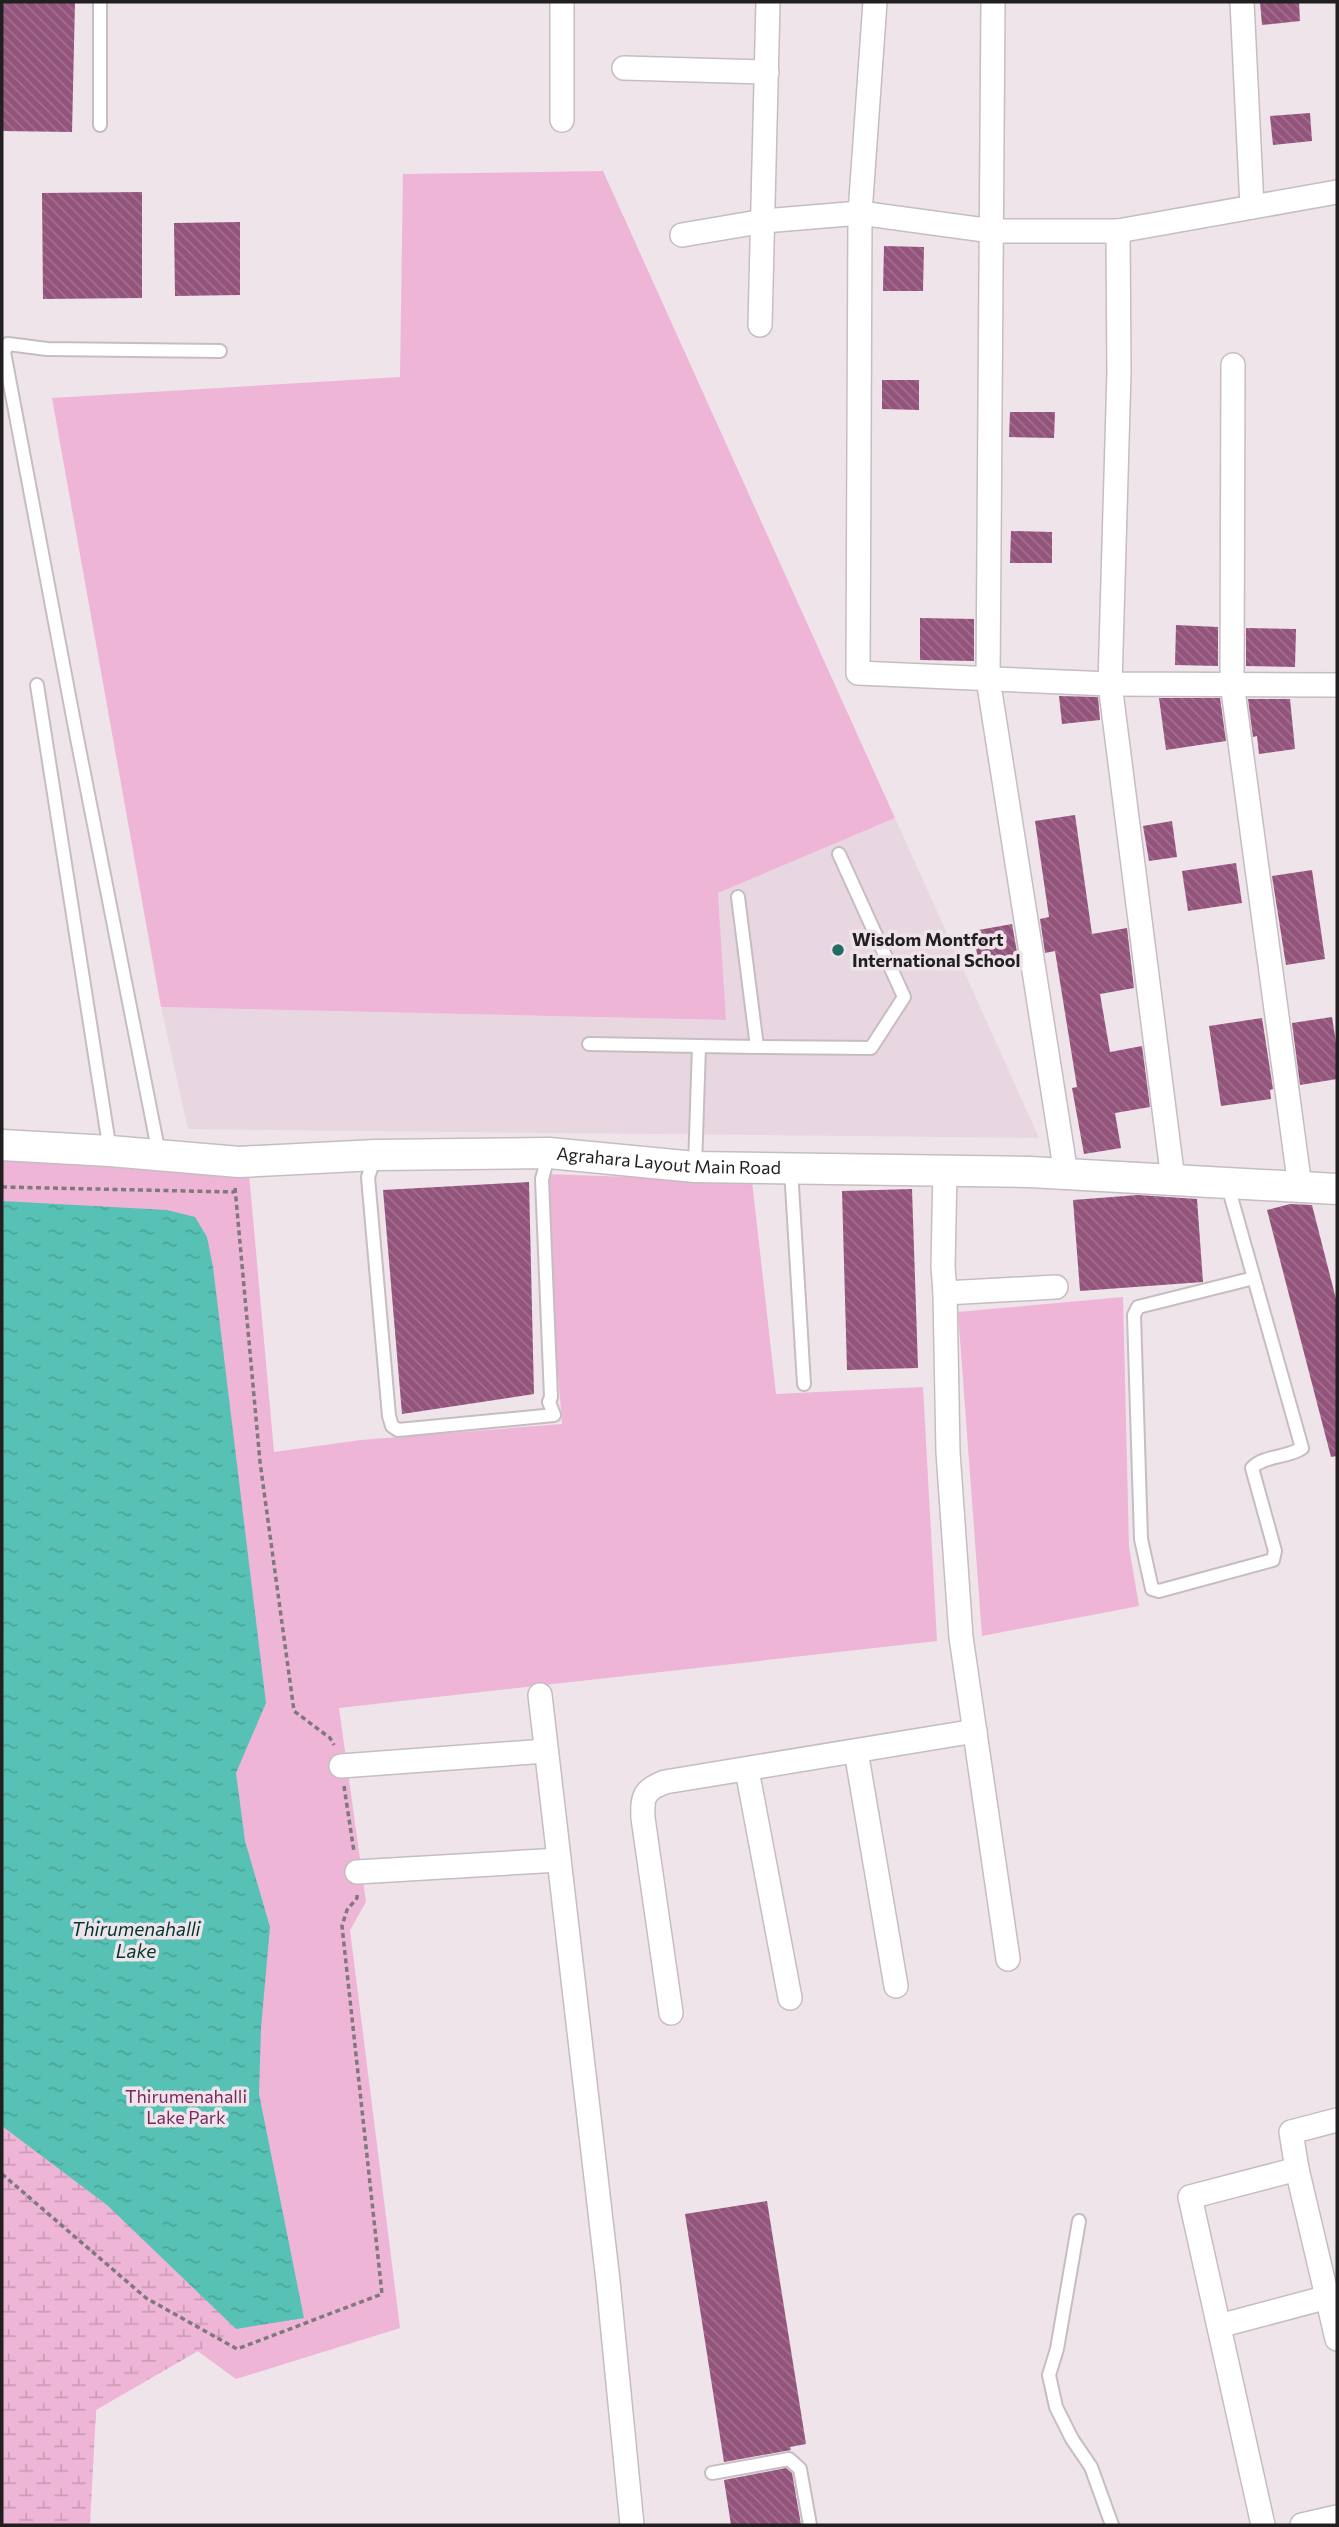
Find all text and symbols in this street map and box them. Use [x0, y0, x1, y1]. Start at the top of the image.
place label: Wisdom Montfort International School [852, 928, 1020, 971]
marker: Wisdom Montfort International School [830, 942, 846, 958]
street label: Agrahara Layout Main Road [556, 1142, 781, 1178]
water label: Thirumenahalli Lake [72, 1917, 202, 1962]
park label: Thirumenahalli Lake Park [125, 2085, 247, 2128]

